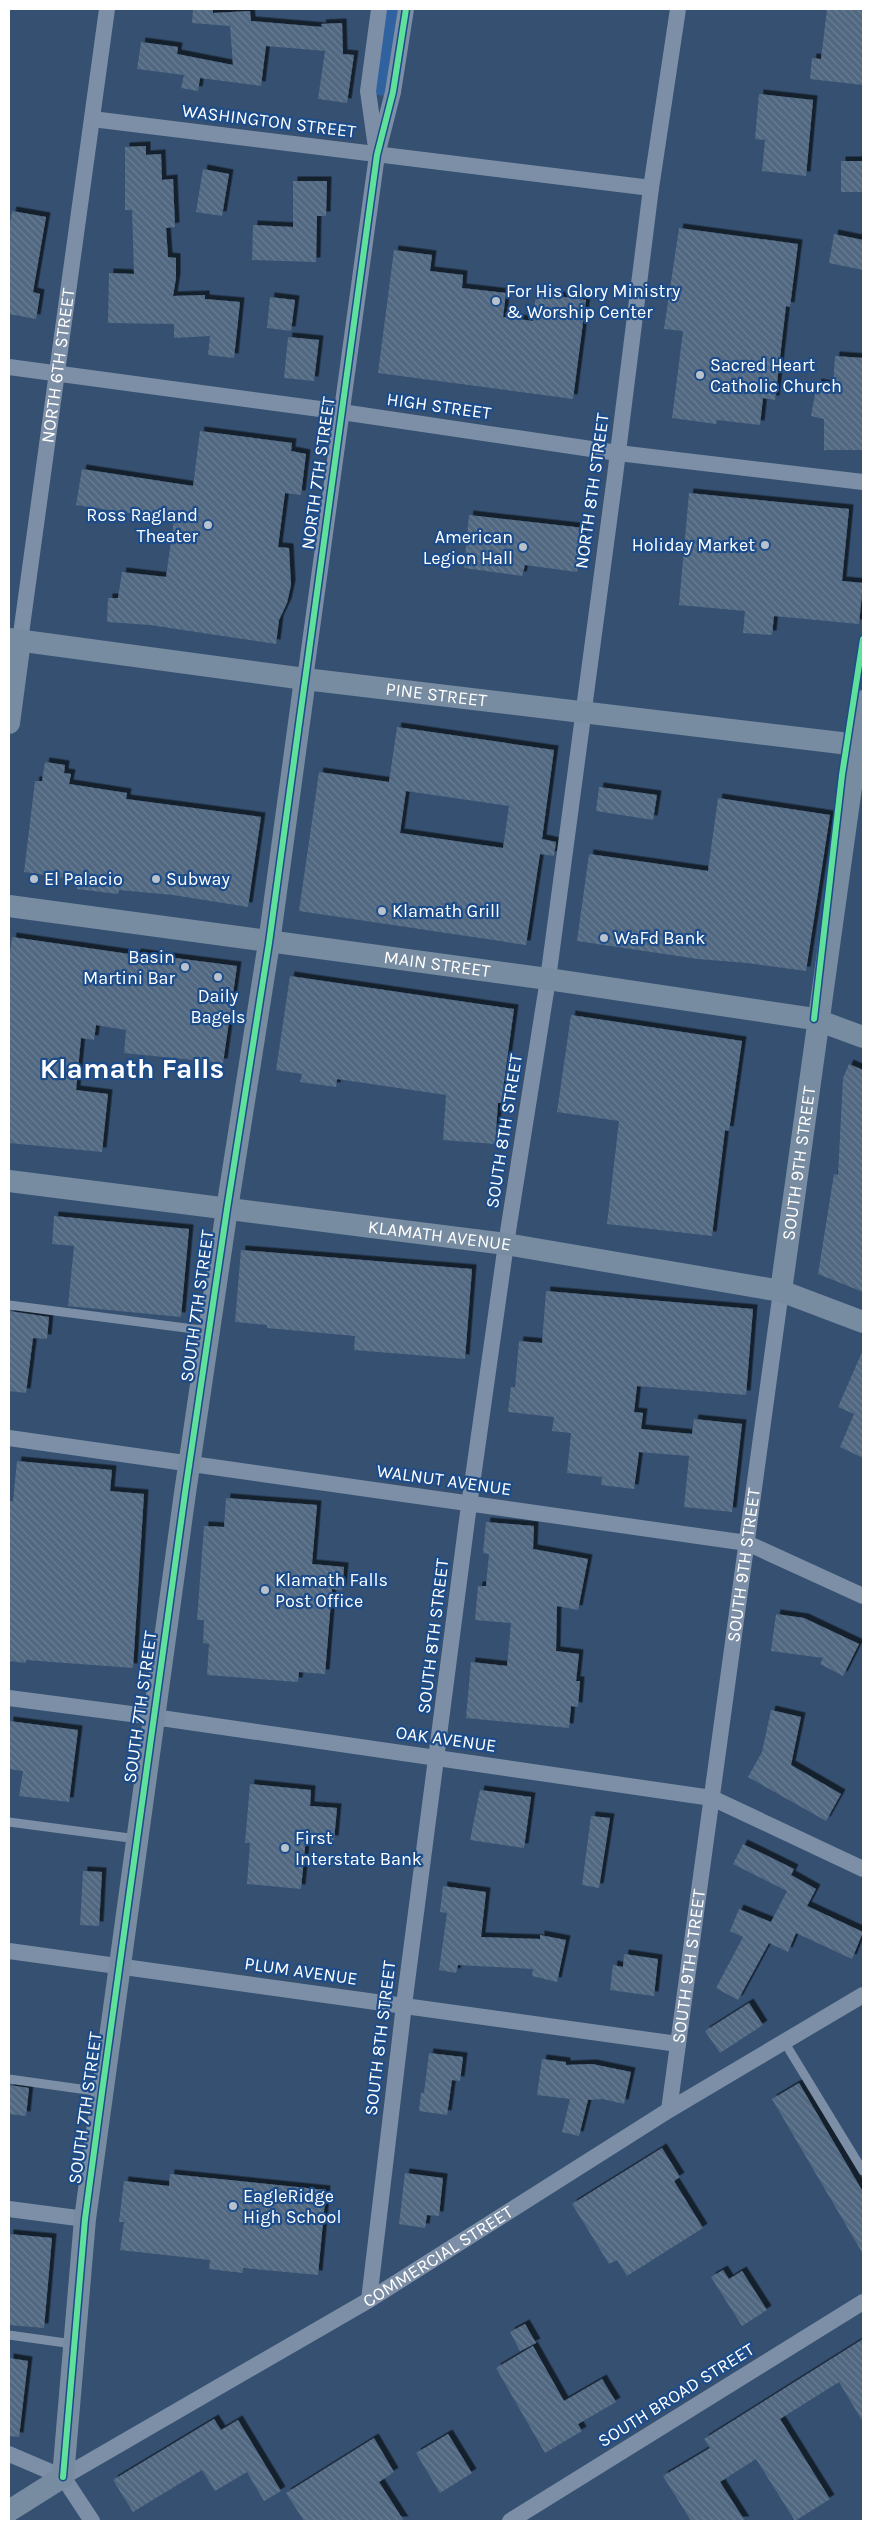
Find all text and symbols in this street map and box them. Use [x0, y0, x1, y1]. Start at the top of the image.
street label: WASHINGTON STREET [181, 99, 357, 143]
place label: For His Glory Ministry & Worship Center [506, 280, 681, 323]
street label: NORTH 6TH STREET [36, 287, 79, 444]
marker: For His Glory Ministry & Worship Center [490, 295, 502, 307]
place label: Sacred Heart Catholic Church [710, 354, 842, 397]
marker: Sacred Heart Catholic Church [694, 369, 706, 381]
street label: HIGH STREET [385, 388, 493, 424]
street label: NORTH 7TH STREET [296, 395, 340, 551]
street label: NORTH 8TH STREET [570, 412, 614, 570]
place label: Ross Ragland Theater [86, 504, 198, 547]
marker: Ross Ragland Theater [202, 519, 214, 531]
place label: American Legion Hall [423, 526, 513, 569]
place label: Holiday Market [632, 534, 755, 556]
marker: Holiday Market [759, 539, 771, 551]
marker: American Legion Hall [517, 541, 529, 553]
street label: PINE STREET [384, 678, 488, 712]
place label: El Palacio [44, 868, 123, 890]
place label: Subway [166, 868, 230, 890]
marker: El Palacio [28, 873, 40, 885]
marker: Subway [150, 873, 162, 885]
place label: Klamath Grill [392, 900, 500, 922]
marker: Klamath Grill [376, 905, 388, 917]
place label: WaFd Bank [614, 927, 705, 949]
marker: WaFd Bank [598, 932, 610, 944]
place label: Basin Martini Bar [83, 946, 175, 989]
street label: MAIN STREET [382, 946, 492, 982]
marker: Basin Martini Bar [179, 961, 191, 973]
marker: Daily Bagels [212, 971, 224, 983]
place label: Daily Bagels [191, 985, 246, 1028]
district label: Klamath Falls [40, 1052, 224, 1085]
street label: SOUTH 8TH STREET [481, 1052, 527, 1210]
street label: SOUTH 9TH STREET [777, 1085, 820, 1242]
street label: KLAMATH AVENUE [367, 1216, 513, 1256]
street label: SOUTH 7TH STREET [175, 1228, 219, 1384]
street label: WALNUT AVENUE [375, 1460, 513, 1500]
street label: SOUTH 9TH STREET [722, 1486, 765, 1644]
street label: SOUTH 8TH STREET [413, 1557, 453, 1715]
place label: Klamath Falls Post Office [275, 1569, 388, 1612]
marker: Klamath Falls Post Office [259, 1584, 271, 1596]
street label: SOUTH 7TH STREET [118, 1629, 162, 1785]
street label: OAK AVENUE [394, 1721, 498, 1757]
place label: First Interstate Bank [295, 1827, 422, 1870]
marker: First Interstate Bank [279, 1842, 291, 1854]
street label: SOUTH 9TH STREET [667, 1888, 710, 2045]
street label: PLUM AVENUE [243, 1952, 359, 1990]
street label: SOUTH 8TH STREET [360, 1959, 400, 2117]
street label: SOUTH 7TH STREET [63, 2030, 107, 2186]
place label: EagleRidge High School [243, 2185, 341, 2228]
marker: EagleRidge High School [227, 2200, 239, 2212]
street label: COMMERCIAL STREET [359, 2201, 517, 2312]
street label: SOUTH BROAD STREET [594, 2338, 758, 2452]

